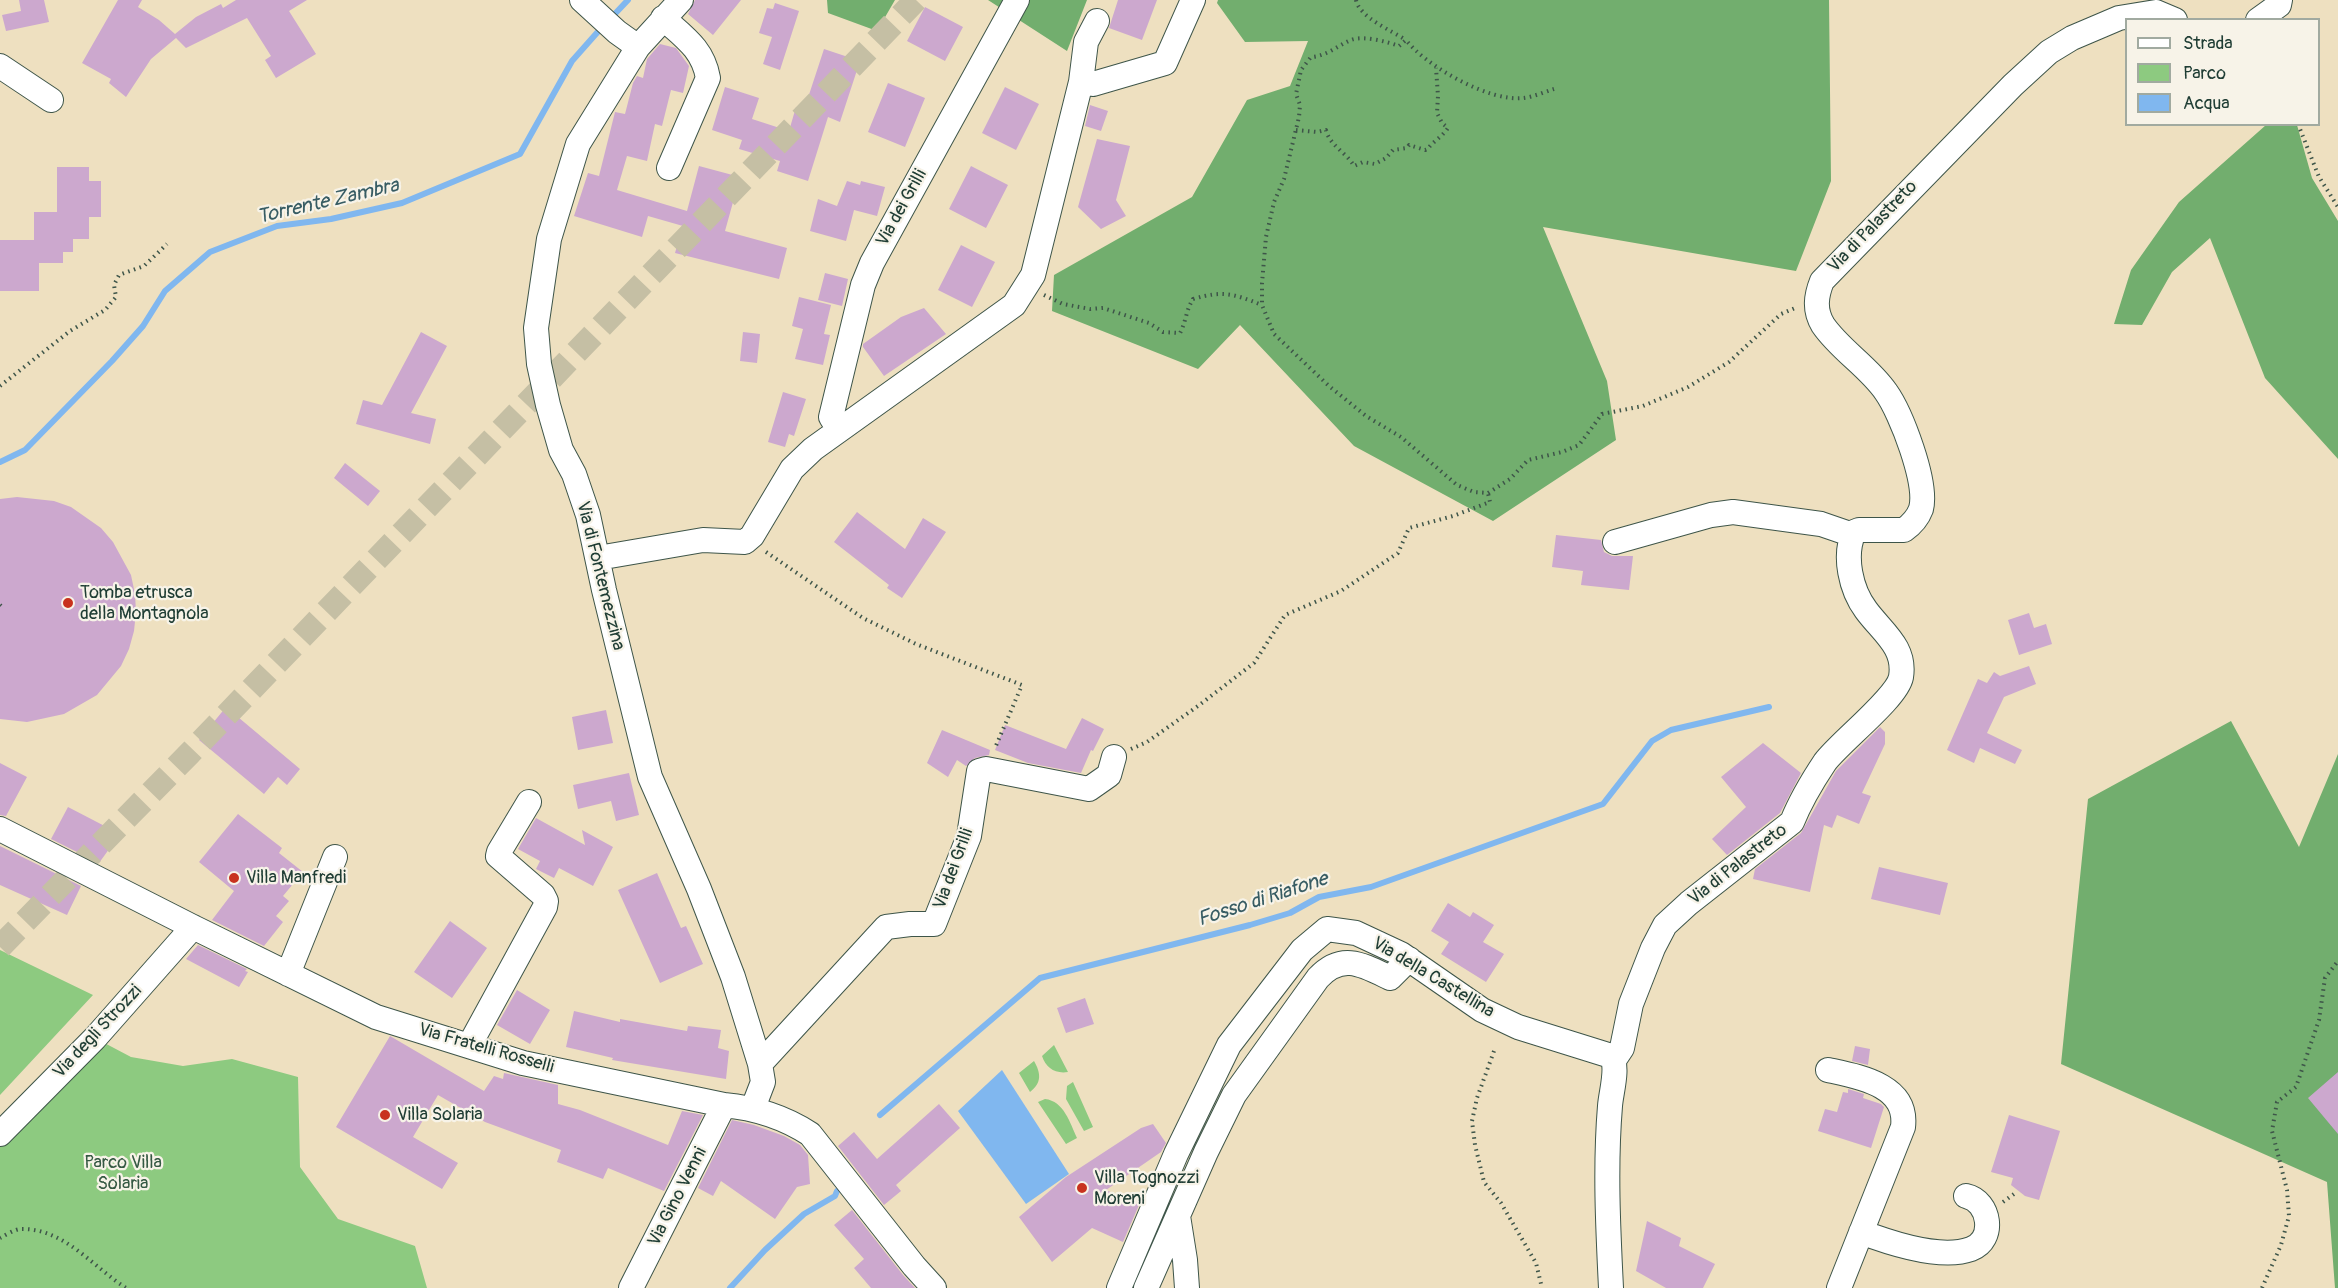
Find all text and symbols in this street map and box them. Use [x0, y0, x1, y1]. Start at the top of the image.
legend [2125, 18, 2320, 126]
text: Strada [2183, 32, 2233, 55]
text: Parco [2183, 62, 2226, 85]
text: Acqua [2183, 92, 2230, 115]
street label: Via dei Grilli [872, 166, 932, 250]
water label: Torrente Zambra [255, 174, 401, 230]
street label: Via di Palastreto [1824, 176, 1922, 278]
street label: Via di Fontemezzina [571, 499, 629, 653]
place label: Tomba etrusca della Montagnola [80, 582, 209, 624]
marker: Tomba etrusca della Montagnola [61, 596, 75, 610]
street label: Via di Palastreto [1684, 820, 1792, 910]
street label: Via dei Grilli [929, 826, 979, 912]
place label: Villa Manfredi [246, 867, 346, 889]
water label: Fosso di Riafone [1195, 868, 1331, 932]
marker: Villa Manfredi [227, 871, 241, 885]
street label: Via della Castellina [1368, 933, 1498, 1023]
street label: Via degli Strozzi [49, 981, 147, 1083]
street label: Via Fratelli Rosselli [416, 1019, 556, 1079]
place label: Villa Solaria [397, 1104, 483, 1126]
marker: Villa Solaria [378, 1108, 392, 1122]
street label: Via Gino Venni [644, 1144, 712, 1250]
park label: Parco Villa Solaria [84, 1152, 162, 1194]
place label: Villa Tognozzi Moreni [1094, 1167, 1199, 1210]
marker: Villa Tognozzi Moreni [1075, 1181, 1089, 1195]

